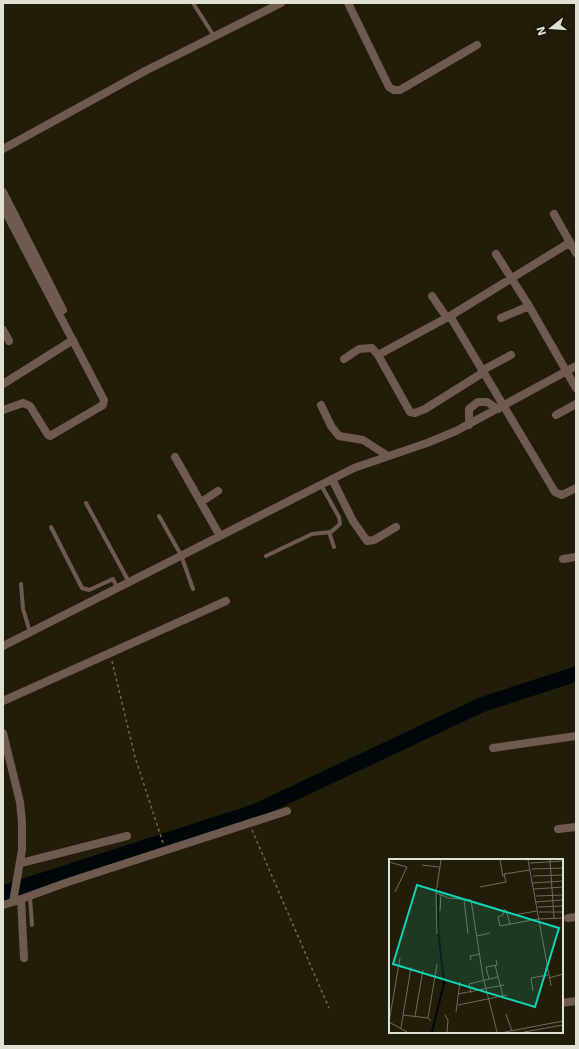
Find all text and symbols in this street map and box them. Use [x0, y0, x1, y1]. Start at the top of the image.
north arrow [531, 8, 571, 48]
text: N [534, 24, 549, 37]
inset map [389, 859, 563, 1033]

